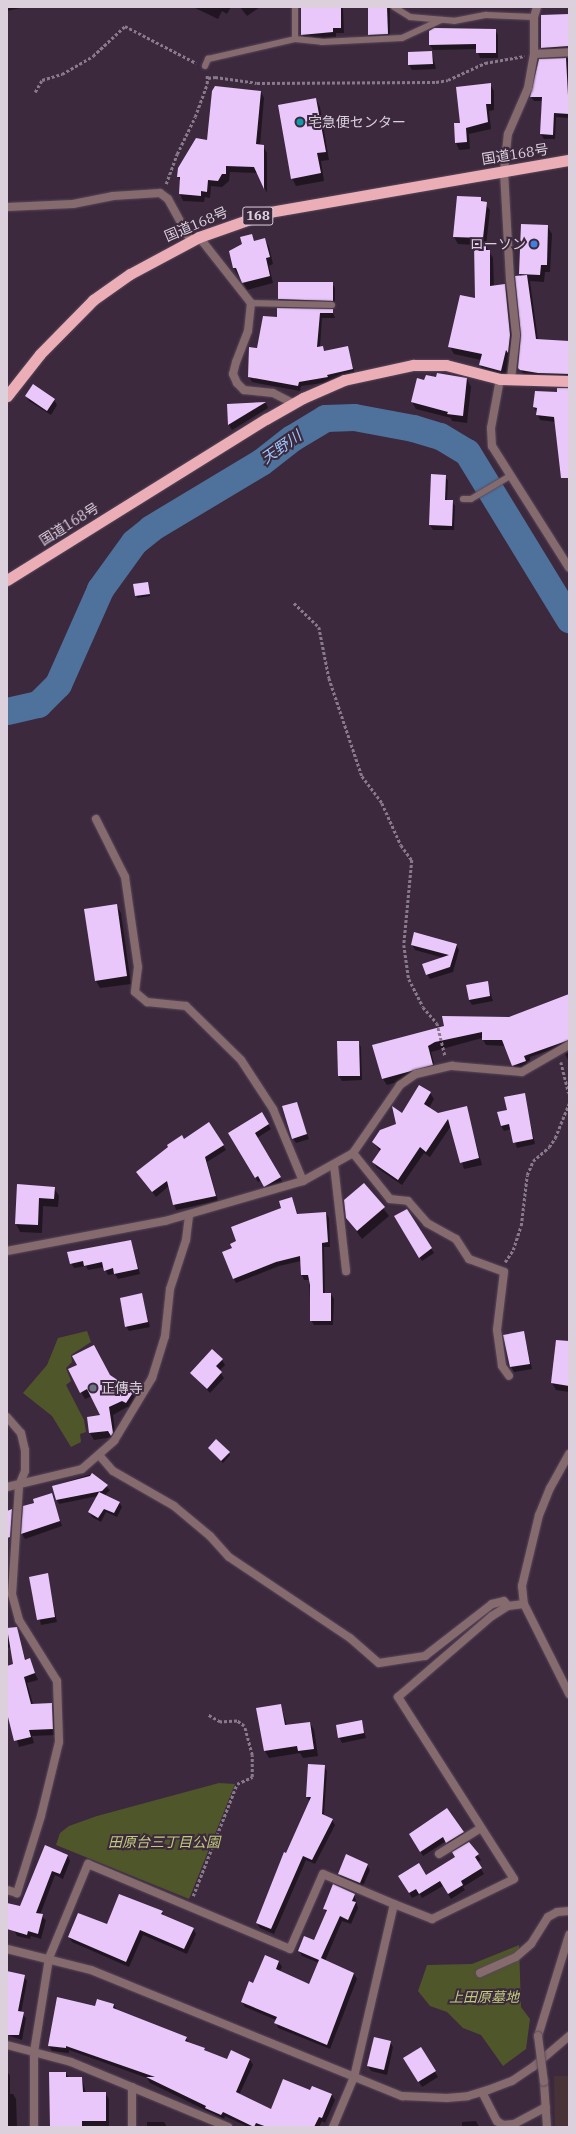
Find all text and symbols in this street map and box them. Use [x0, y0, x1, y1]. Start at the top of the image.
place label: 宅急便センター [308, 114, 406, 130]
marker: 宅急便センター [295, 117, 305, 127]
street label: 国道168号 [480, 140, 550, 168]
street label: 国道168号 [162, 203, 230, 245]
road number: 168 [242, 205, 274, 227]
place label: ローソン [470, 236, 526, 252]
marker: ローソン [529, 239, 539, 249]
water label: 天野川 [257, 427, 305, 467]
street label: 国道168号 [36, 499, 102, 549]
place label: 正傳寺 [101, 1380, 143, 1396]
marker: 正傳寺 [88, 1383, 98, 1393]
park label: 田原台三丁目公園 [108, 1834, 220, 1850]
park label: 上田原墓地 [449, 1989, 519, 2005]

